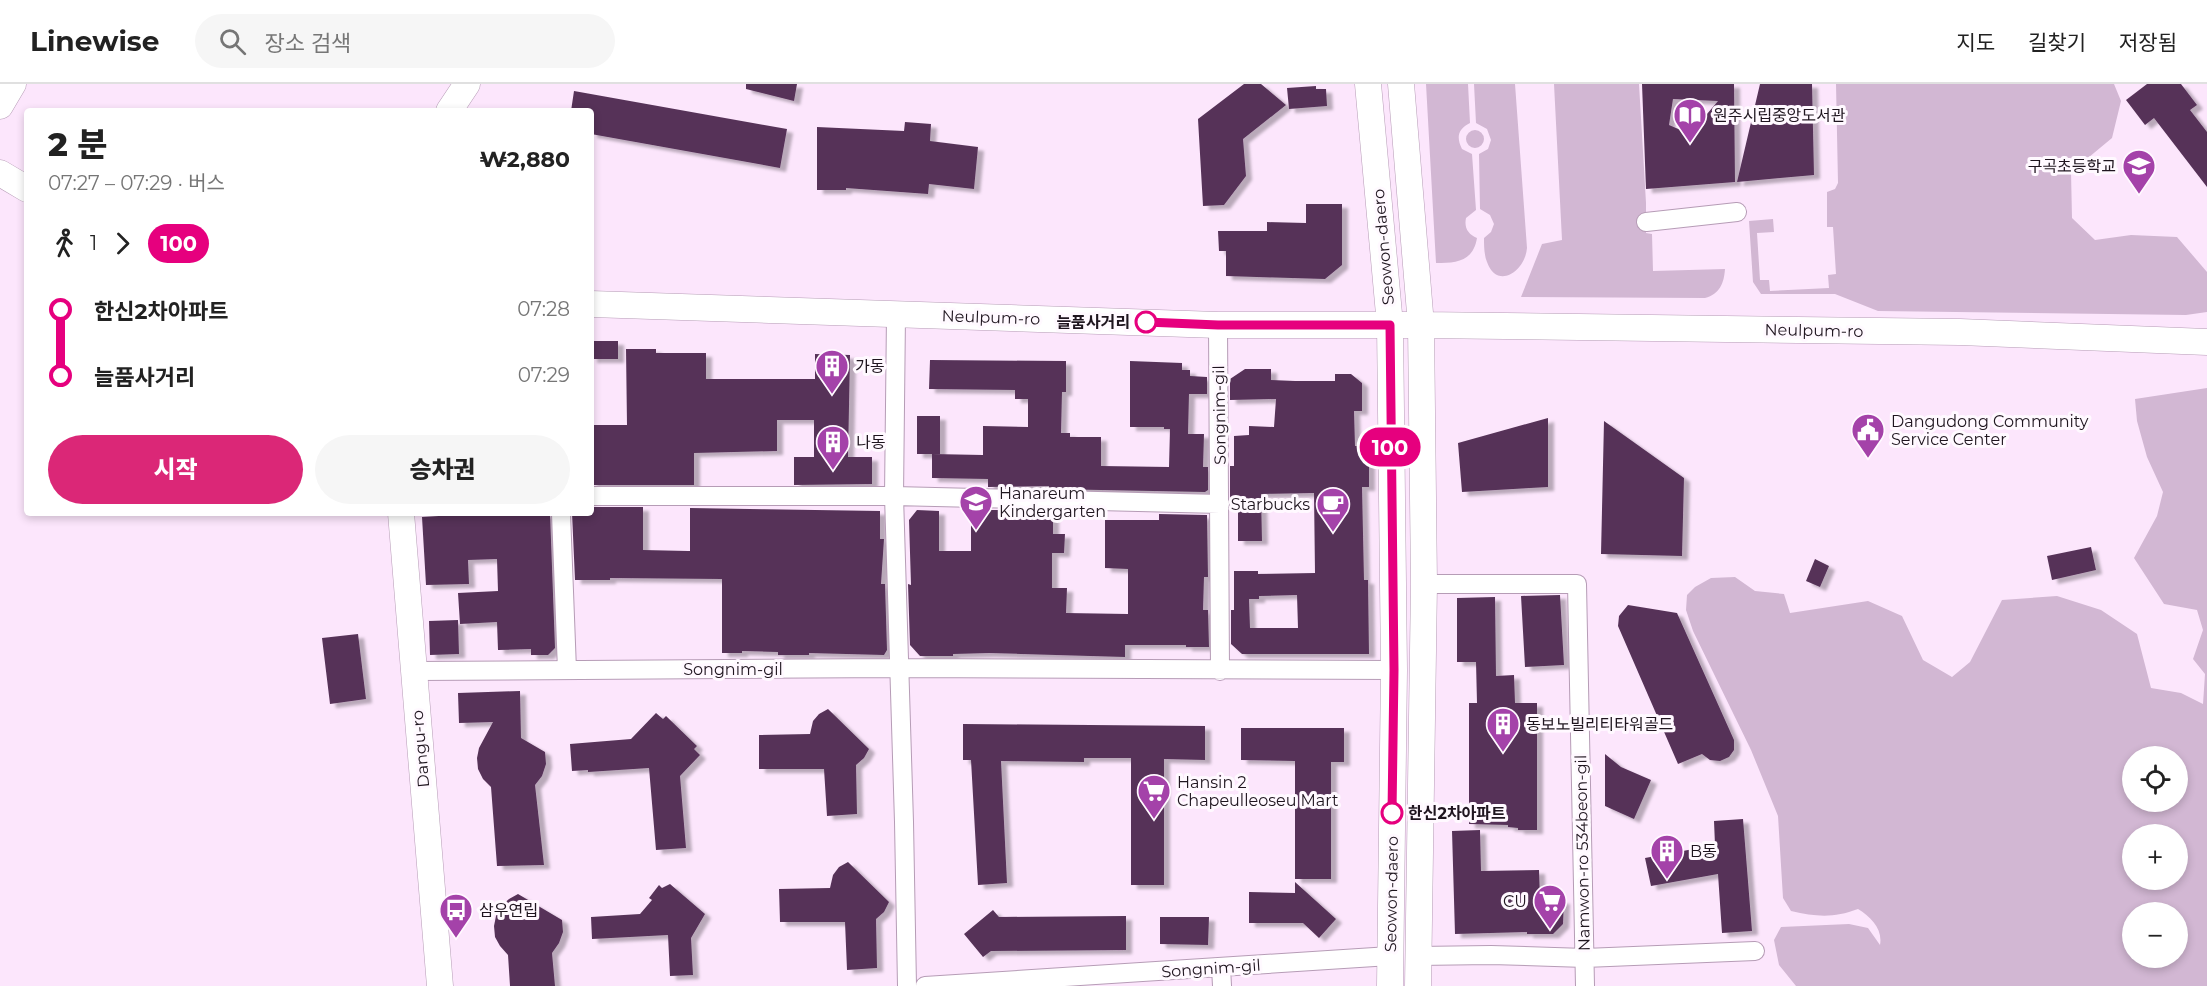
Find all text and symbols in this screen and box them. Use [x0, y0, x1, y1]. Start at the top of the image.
search box [195, 14, 615, 68]
text: Linewise [30, 24, 159, 58]
icon: search [216, 25, 249, 58]
text: 장소 검색 [264, 30, 351, 57]
text: 지도 [1956, 30, 1995, 55]
text: 길찾기 [2028, 30, 2086, 55]
text: 저장됨 [2119, 30, 2177, 55]
library icon: 원주시립중앙도서관 [1672, 97, 1708, 144]
place label: 원주시립중앙도서관 [1713, 106, 1846, 125]
text: 2 분 [48, 124, 108, 164]
text: ₩2,880 [480, 146, 570, 173]
school or university icon: 구곡초등학교 [2121, 148, 2157, 195]
place label: 구곡초등학교 [2028, 157, 2116, 176]
text: 07:27 – 07:29 · 버스 [48, 171, 225, 195]
street label: Seowon-daero [1369, 188, 1398, 306]
icon: walk [48, 227, 81, 260]
icon: forward [106, 227, 139, 260]
text: 1 [90, 231, 97, 255]
text: 100 [160, 231, 197, 256]
text: 07:28 [517, 297, 570, 321]
text: 한신2차아파트 [94, 298, 228, 325]
street label: Neulpum-ro [941, 306, 1041, 329]
marker: 늘품사거리 [1135, 311, 1157, 333]
place label: 늘품사거리 [1056, 313, 1130, 332]
street label: Neulpum-ro [1764, 320, 1863, 341]
building icon: 가동 [814, 348, 850, 395]
place label: 가동 [855, 357, 885, 376]
text: 07:29 [518, 363, 570, 387]
text: 늘품사거리 [94, 364, 195, 391]
street label: Songnim-gil [1209, 365, 1230, 465]
public building icon: Dangudong Community Service Center [1850, 412, 1886, 459]
place label: Dangudong Community Service Center [1891, 412, 2089, 449]
building icon: 나동 [815, 424, 851, 471]
line badge: 100 [1356, 428, 1424, 466]
place label: 나동 [856, 433, 886, 452]
button: 시작 [48, 435, 303, 504]
button: 승차권 [315, 435, 570, 504]
text: 100 [1372, 435, 1408, 460]
school or university icon: Hanareum Kindergarten [958, 484, 994, 531]
place label: Hanareum Kindergarten [999, 484, 1106, 521]
cafe icon: Starbucks [1315, 486, 1351, 533]
place label: Starbucks [1231, 495, 1310, 514]
street label: Songnim-gil [683, 660, 783, 679]
building icon: 동보노빌리티타워골드 [1485, 706, 1521, 753]
street label: Dangu-ro [408, 710, 433, 788]
place label: 동보노빌리티타워골드 [1526, 715, 1673, 734]
map controls [2122, 746, 2188, 968]
button: locate [2122, 746, 2188, 812]
street label: Namwon-ro 534beon-gil [1571, 755, 1594, 951]
supermarket icon: Hansin 2 Chapeulleoseu Mart [1136, 773, 1172, 820]
place label: Hansin 2 Chapeulleoseu Mart [1177, 773, 1339, 810]
marker: 한신2차아파트 [1381, 802, 1403, 824]
place label: 한신2차아파트 [1408, 804, 1506, 823]
button: + [2122, 824, 2188, 890]
building icon: B동 [1649, 833, 1685, 880]
street label: Seowon-daero [1381, 836, 1402, 952]
place label: B동 [1690, 842, 1717, 861]
supermarket icon: CU [1532, 883, 1568, 930]
bus stop icon: 삼우연립 [438, 892, 474, 939]
place label: CU [1503, 892, 1527, 911]
place label: 삼우연립 [479, 901, 538, 920]
button: − [2122, 902, 2188, 968]
street label: Songnim-gil [1161, 956, 1261, 981]

